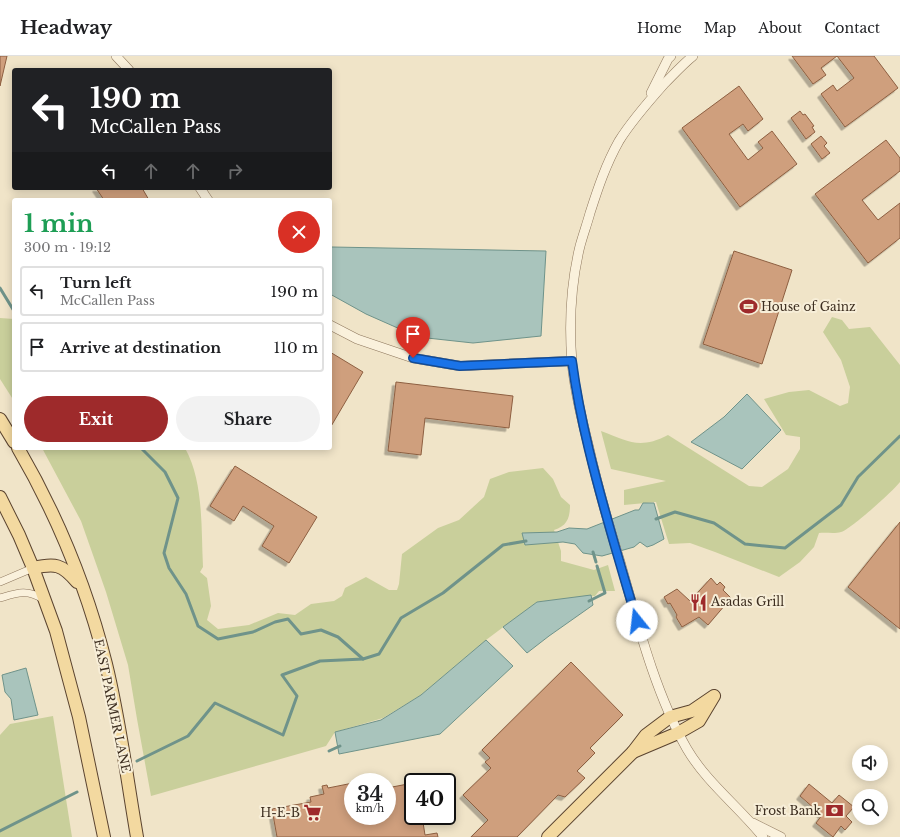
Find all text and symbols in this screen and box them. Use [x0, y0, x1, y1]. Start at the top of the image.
text: Headway [20, 16, 112, 39]
text: Home [637, 19, 682, 37]
text: Map [704, 19, 736, 37]
text: About [758, 19, 802, 37]
text: Contact [824, 19, 880, 37]
text: 190 m [90, 81, 181, 116]
icon: left [24, 84, 76, 136]
text: McCallen Pass [90, 116, 221, 138]
icon: left [98, 160, 120, 182]
icon: ahead [140, 160, 162, 182]
icon: ahead [182, 160, 204, 182]
icon: right [224, 160, 246, 182]
text: 1 min [24, 209, 94, 238]
button: close [278, 211, 320, 253]
text: 300 m · 19:12 [24, 239, 111, 256]
text: Turn left [60, 273, 131, 292]
icon: left [26, 280, 48, 302]
text: 190 m [271, 282, 318, 301]
text: McCallen Pass [60, 292, 155, 309]
sports icon: House of Gainz [738, 297, 758, 317]
place label: House of Gainz [761, 299, 856, 314]
pin [396, 317, 430, 358]
icon: arrive [402, 323, 424, 345]
icon: arrive [26, 336, 48, 358]
text: Arrive at destination [60, 338, 221, 357]
text: 110 m [274, 338, 318, 357]
button: Exit [24, 396, 168, 442]
button: Share [176, 396, 320, 442]
restaurant icon: Asadas Grill [688, 592, 708, 612]
place label: Asadas Grill [710, 594, 784, 609]
position arrow [616, 600, 658, 642]
street label: EAST PARMER LANE [91, 638, 134, 774]
map controls [852, 745, 888, 825]
button: sound [852, 745, 888, 781]
speed limit sign: 40 [404, 773, 456, 825]
text: 34 [357, 782, 383, 806]
button: search [852, 789, 888, 825]
bank icon: Frost Bank [824, 801, 844, 821]
text: km/h [356, 802, 384, 815]
supermarket icon: H-E-B [303, 803, 323, 823]
place label: Frost Bank [755, 803, 822, 818]
place label: H-E-B [260, 805, 300, 820]

